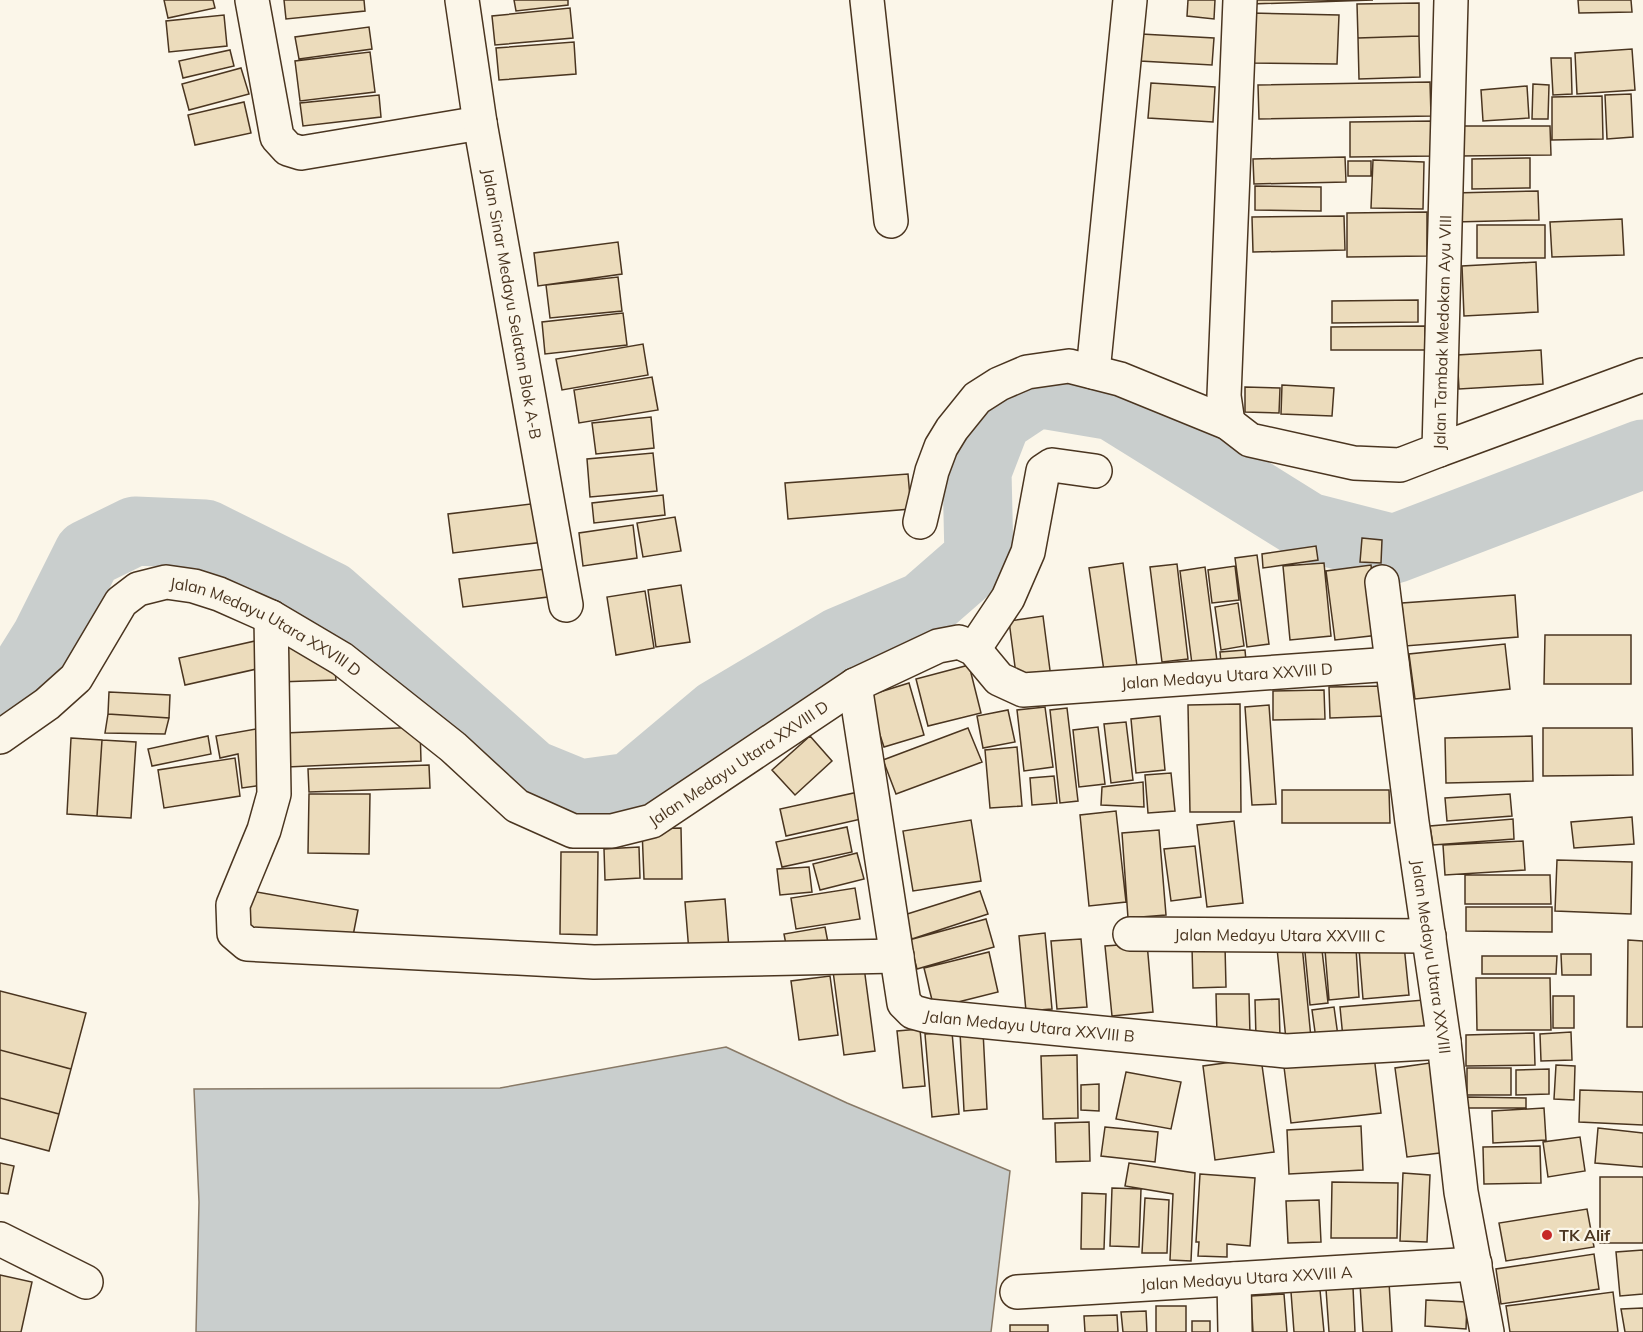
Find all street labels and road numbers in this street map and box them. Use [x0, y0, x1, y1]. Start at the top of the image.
street label: Jalan Sinar Medayu Selatan Blok A-B [478, 167, 546, 441]
street label: Jalan Tambak Medokan Ayu VIII [1429, 215, 1455, 450]
street label: Jalan Medayu Utara XXVIII D [168, 573, 366, 681]
street label: Jalan Medayu Utara XXVIII D [1120, 658, 1334, 693]
street label: Jalan Medayu Utara XXVIII D [645, 696, 832, 831]
street label: Jalan Medayu Utara XXVIII [1408, 858, 1455, 1055]
street label: Jalan Medayu Utara XXVIII C [1174, 924, 1386, 946]
street label: Jalan Medayu Utara XXVIII B [922, 1005, 1136, 1046]
street label: Jalan Medayu Utara XXVIII A [1140, 1261, 1353, 1294]

